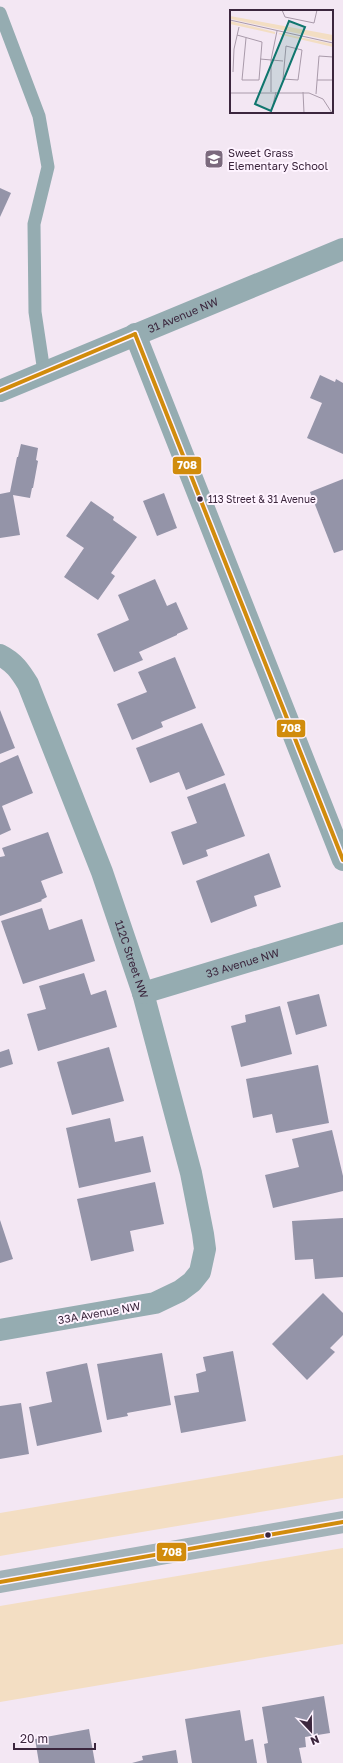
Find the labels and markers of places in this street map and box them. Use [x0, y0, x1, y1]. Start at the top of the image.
place label: Sweet Grass Elementary School [228, 146, 328, 172]
school or university icon: Sweet Grass Elementary School [203, 148, 225, 170]
place label: 113 Street & 31 Avenue [208, 493, 316, 505]
marker: 113 Street & 31 Avenue [195, 494, 205, 504]
unlabelled marker [263, 1530, 273, 1540]

